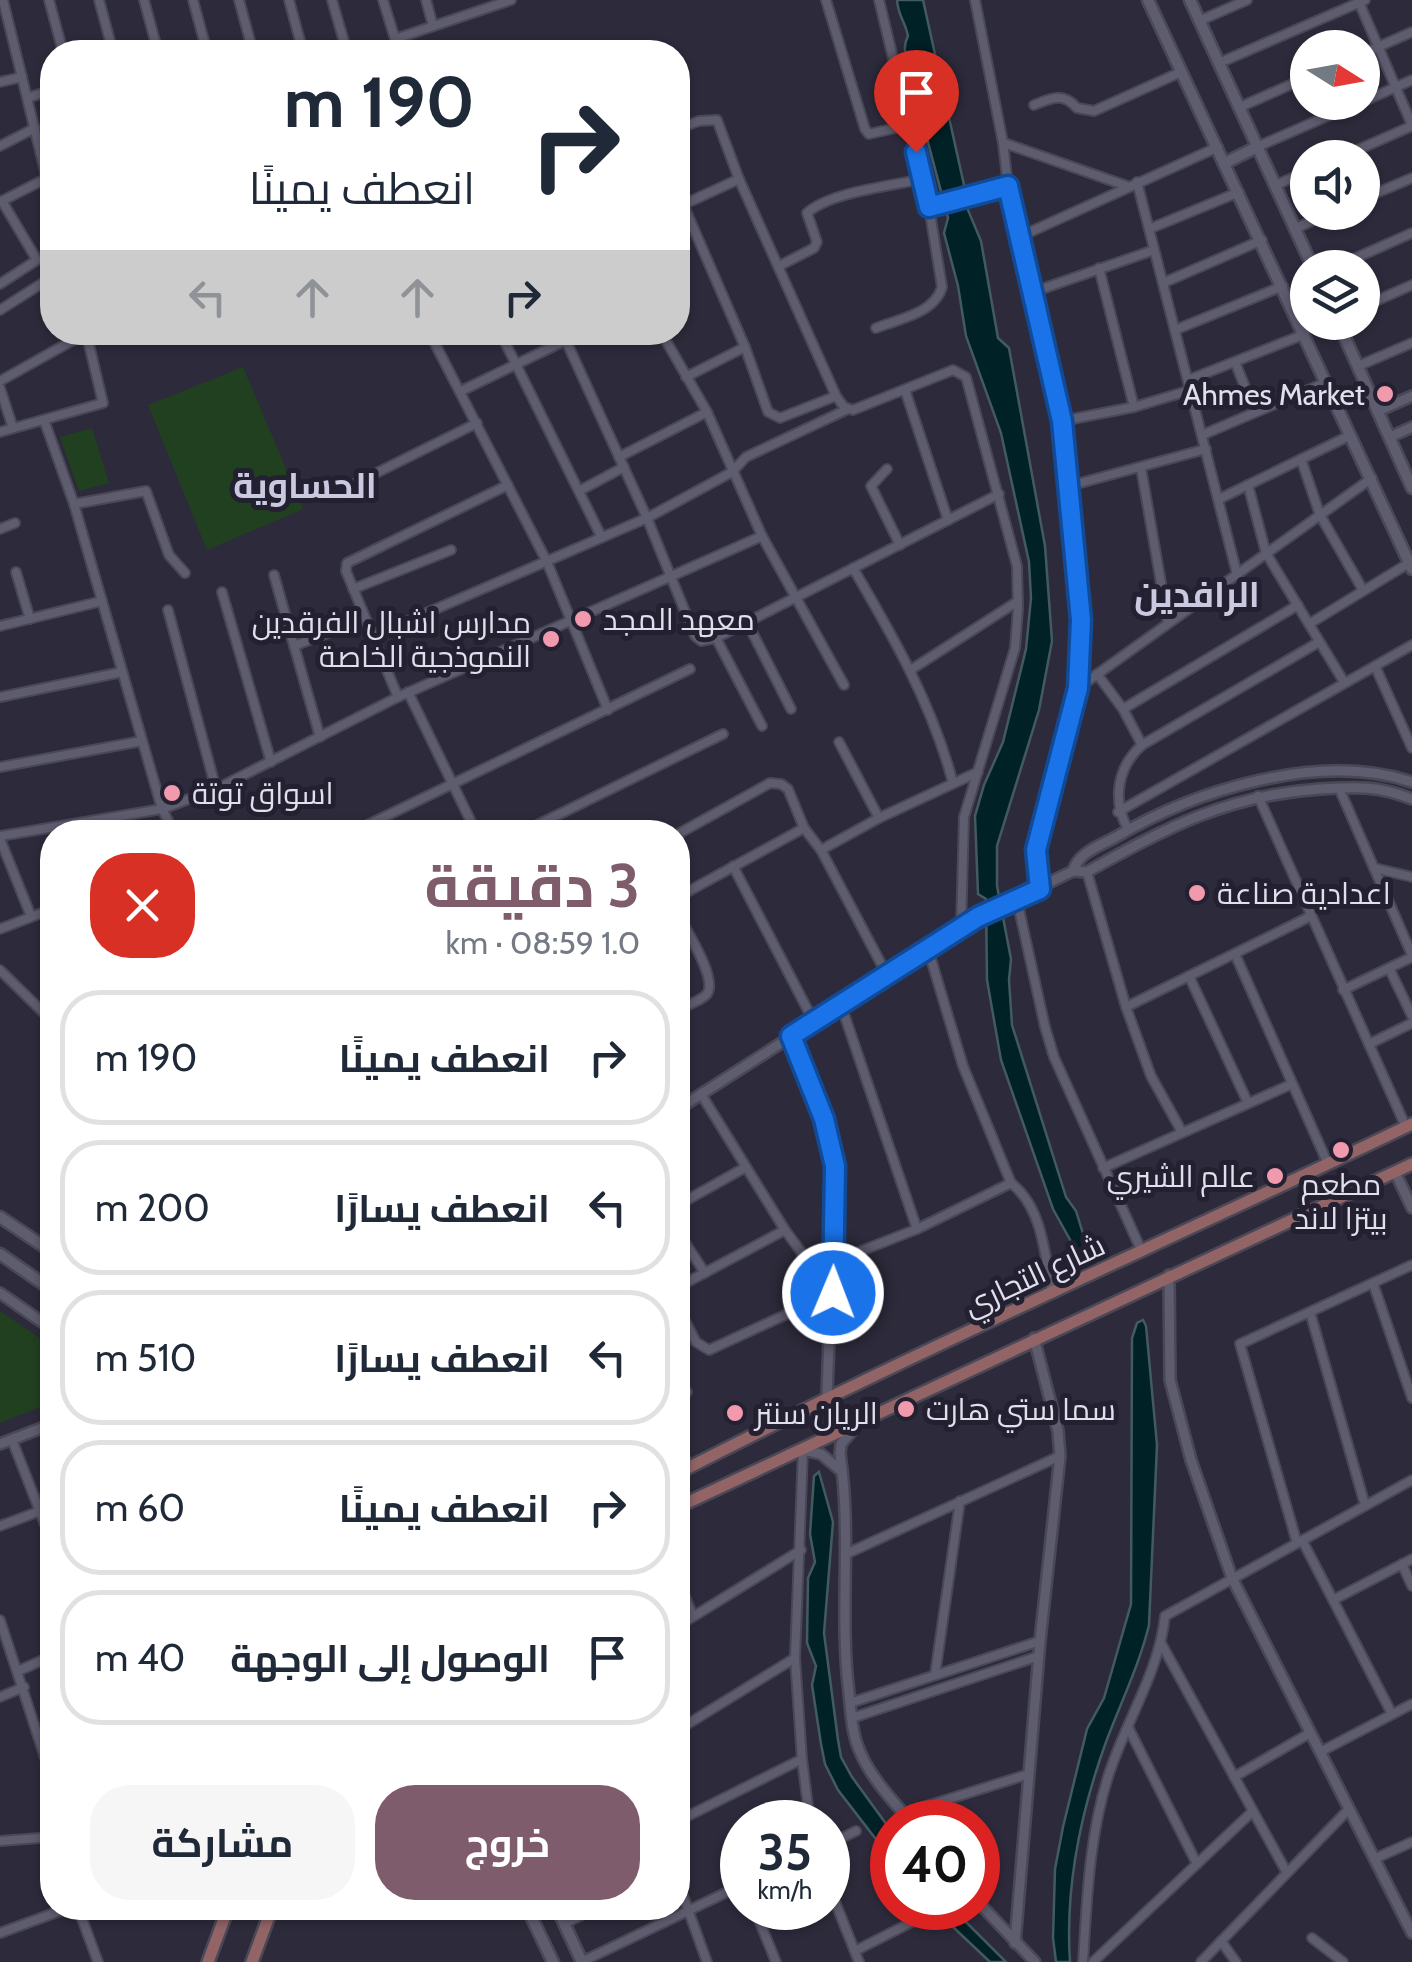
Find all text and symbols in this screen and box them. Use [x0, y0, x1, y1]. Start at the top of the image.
north arrow [1290, 30, 1380, 120]
map controls [1290, 30, 1380, 340]
pin [874, 50, 959, 153]
text: 190 m [284, 59, 475, 145]
icon: arrive [889, 65, 944, 120]
icon: right [510, 80, 640, 210]
button: sound [1290, 140, 1380, 230]
text: انعطف يمينًا [249, 161, 475, 215]
button: layers [1290, 250, 1380, 340]
icon: left [180, 270, 235, 325]
icon: ahead [285, 270, 340, 325]
icon: ahead [390, 270, 445, 325]
icon: right [495, 270, 550, 325]
place label: Ahmes Market [1183, 376, 1365, 413]
marker: Ahmes Market [1374, 383, 1396, 405]
district label: الحساوية [233, 464, 377, 507]
district label: الرافدين [1134, 573, 1260, 616]
place label: معهد المجد [603, 601, 755, 638]
place label: مدارس اشبال الفرقدين النموذجية الخاصة [252, 604, 531, 675]
marker: معهد المجد [572, 608, 594, 630]
marker: مدارس اشبال الفرقدين النموذجية الخاصة [540, 628, 562, 650]
place label: اسواق توتة [192, 775, 334, 812]
marker: اسواق توتة [161, 782, 183, 804]
text: 3 دقيقة [425, 849, 640, 922]
button: close [90, 853, 195, 958]
place label: اعدادية صناعة [1217, 875, 1391, 912]
marker: اعدادية صناعة [1186, 882, 1208, 904]
text: 1.0 km · 08:59 [446, 923, 640, 962]
icon: right [580, 1030, 635, 1085]
text: 190 m [95, 1034, 197, 1081]
text: انعطف يمينًا [339, 1035, 550, 1082]
marker: مطعم بيتزا لاند [1330, 1139, 1352, 1161]
place label: عالم الشيري [1107, 1158, 1255, 1200]
marker: عالم الشيري [1264, 1165, 1286, 1187]
place label: مطعم بيتزا لاند [1295, 1166, 1387, 1237]
icon: left [580, 1180, 635, 1235]
text: 200 m [95, 1184, 210, 1231]
text: انعطف يسارًا [334, 1185, 550, 1232]
street label: شارع التجاري [957, 1226, 1113, 1328]
position arrow [781, 1241, 885, 1345]
icon: left [580, 1330, 635, 1385]
text: 510 m [95, 1334, 196, 1381]
text: انعطف يسارًا [334, 1335, 550, 1382]
place label: سما ستي هارت [926, 1391, 1116, 1433]
place label: الريان سنتر [753, 1395, 878, 1432]
marker: سما ستي هارت [895, 1398, 917, 1420]
marker: الريان سنتر [724, 1402, 746, 1424]
icon: right [580, 1480, 635, 1535]
text: 60 m [95, 1484, 185, 1531]
text: انعطف يمينًا [339, 1485, 550, 1532]
icon: arrive [580, 1630, 635, 1685]
text: 40 m [95, 1634, 185, 1681]
text: الوصول إلى الوجهة [230, 1635, 550, 1682]
button: مشاركة [90, 1785, 355, 1900]
button: خروج [375, 1785, 640, 1900]
speed limit sign: 40 [870, 1800, 1000, 1930]
text: 35 [758, 1822, 812, 1883]
text: km/h [758, 1875, 812, 1905]

